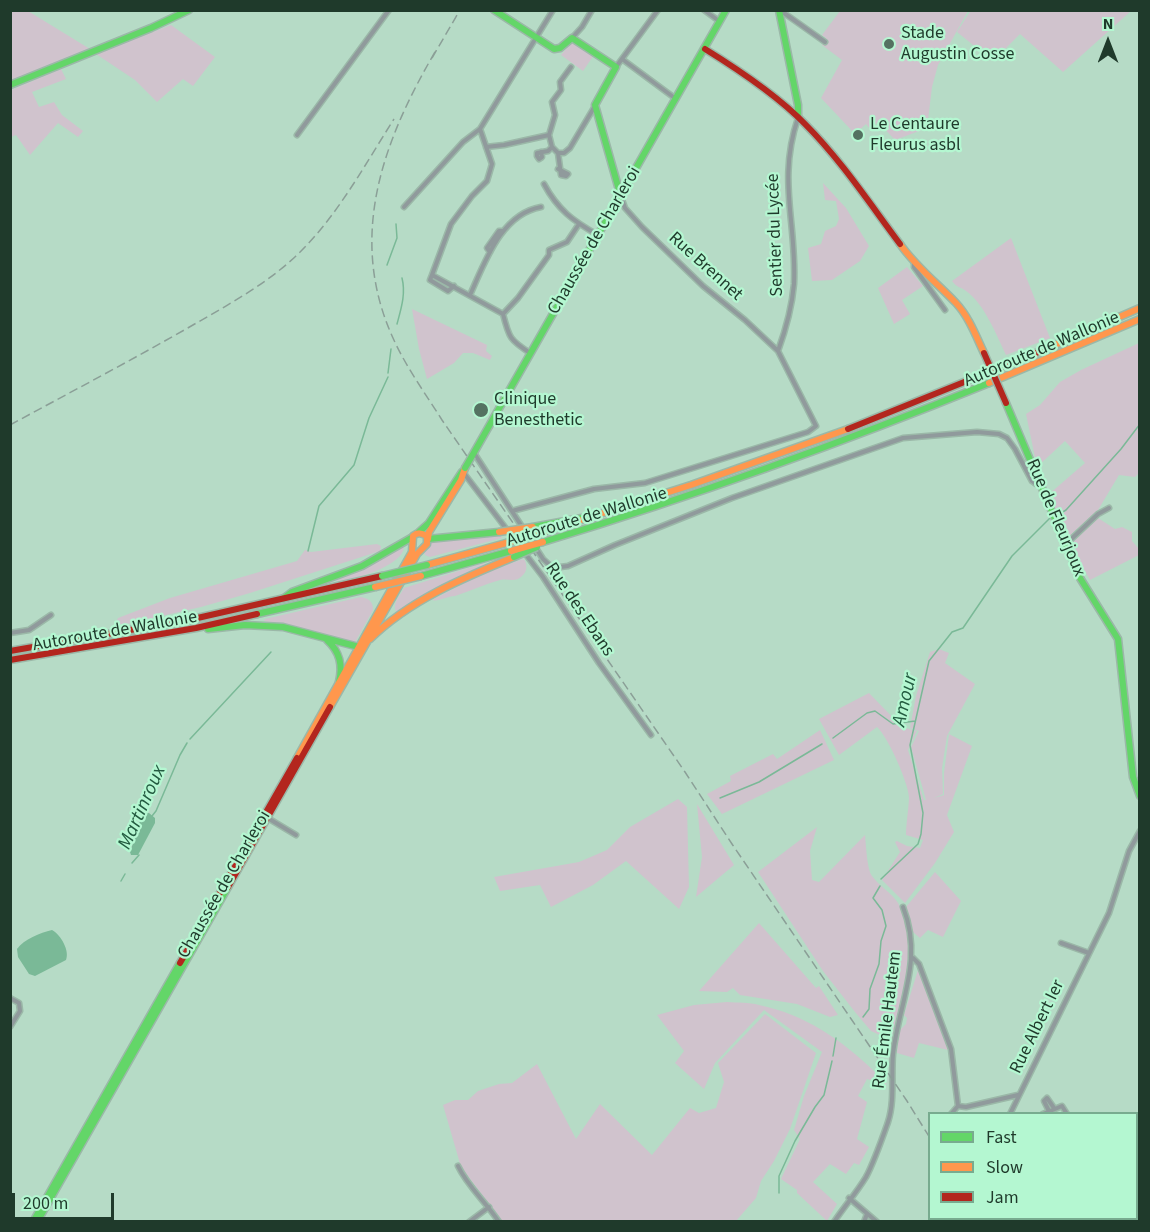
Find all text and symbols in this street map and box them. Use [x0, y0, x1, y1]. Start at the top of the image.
north arrow [1078, 12, 1138, 72]
text: N [1103, 13, 1113, 35]
place label: Stade Augustin Cosse [901, 23, 1014, 66]
marker: Stade Augustin Cosse [882, 37, 896, 51]
place label: Le Centaure Fleurus asbl [870, 114, 961, 156]
marker: Le Centaure Fleurus asbl [851, 128, 865, 142]
street label: Chaussée de Charleroi [544, 163, 646, 319]
street label: Sentier du Lycée [763, 173, 789, 297]
street label: Rue Brennet [663, 228, 747, 306]
street label: Autoroute de Wallonie [961, 308, 1123, 392]
place label: Clinique Benesthetic [494, 389, 583, 432]
marker: Clinique Benesthetic [472, 401, 490, 419]
street label: Rue de Fleurjoux [1021, 456, 1089, 580]
street label: Autoroute de Wallonie [504, 483, 670, 553]
street label: Rue des Ebans [540, 559, 618, 661]
street label: Autoroute de Wallonie [31, 607, 199, 657]
water label: Amour [888, 671, 924, 729]
water label: Martinroux [114, 762, 172, 854]
street label: Chaussée de Charleroi [174, 807, 276, 963]
street label: Rue Émile Hautem [869, 950, 907, 1090]
street label: Rue Albert Ier [1006, 977, 1070, 1077]
legend [928, 1112, 1138, 1220]
text: Fast [986, 1125, 1017, 1150]
text: Slow [986, 1155, 1023, 1180]
scale bar [15, 1181, 117, 1219]
text: Jam [986, 1185, 1019, 1210]
text: 200 m [23, 1191, 68, 1216]

